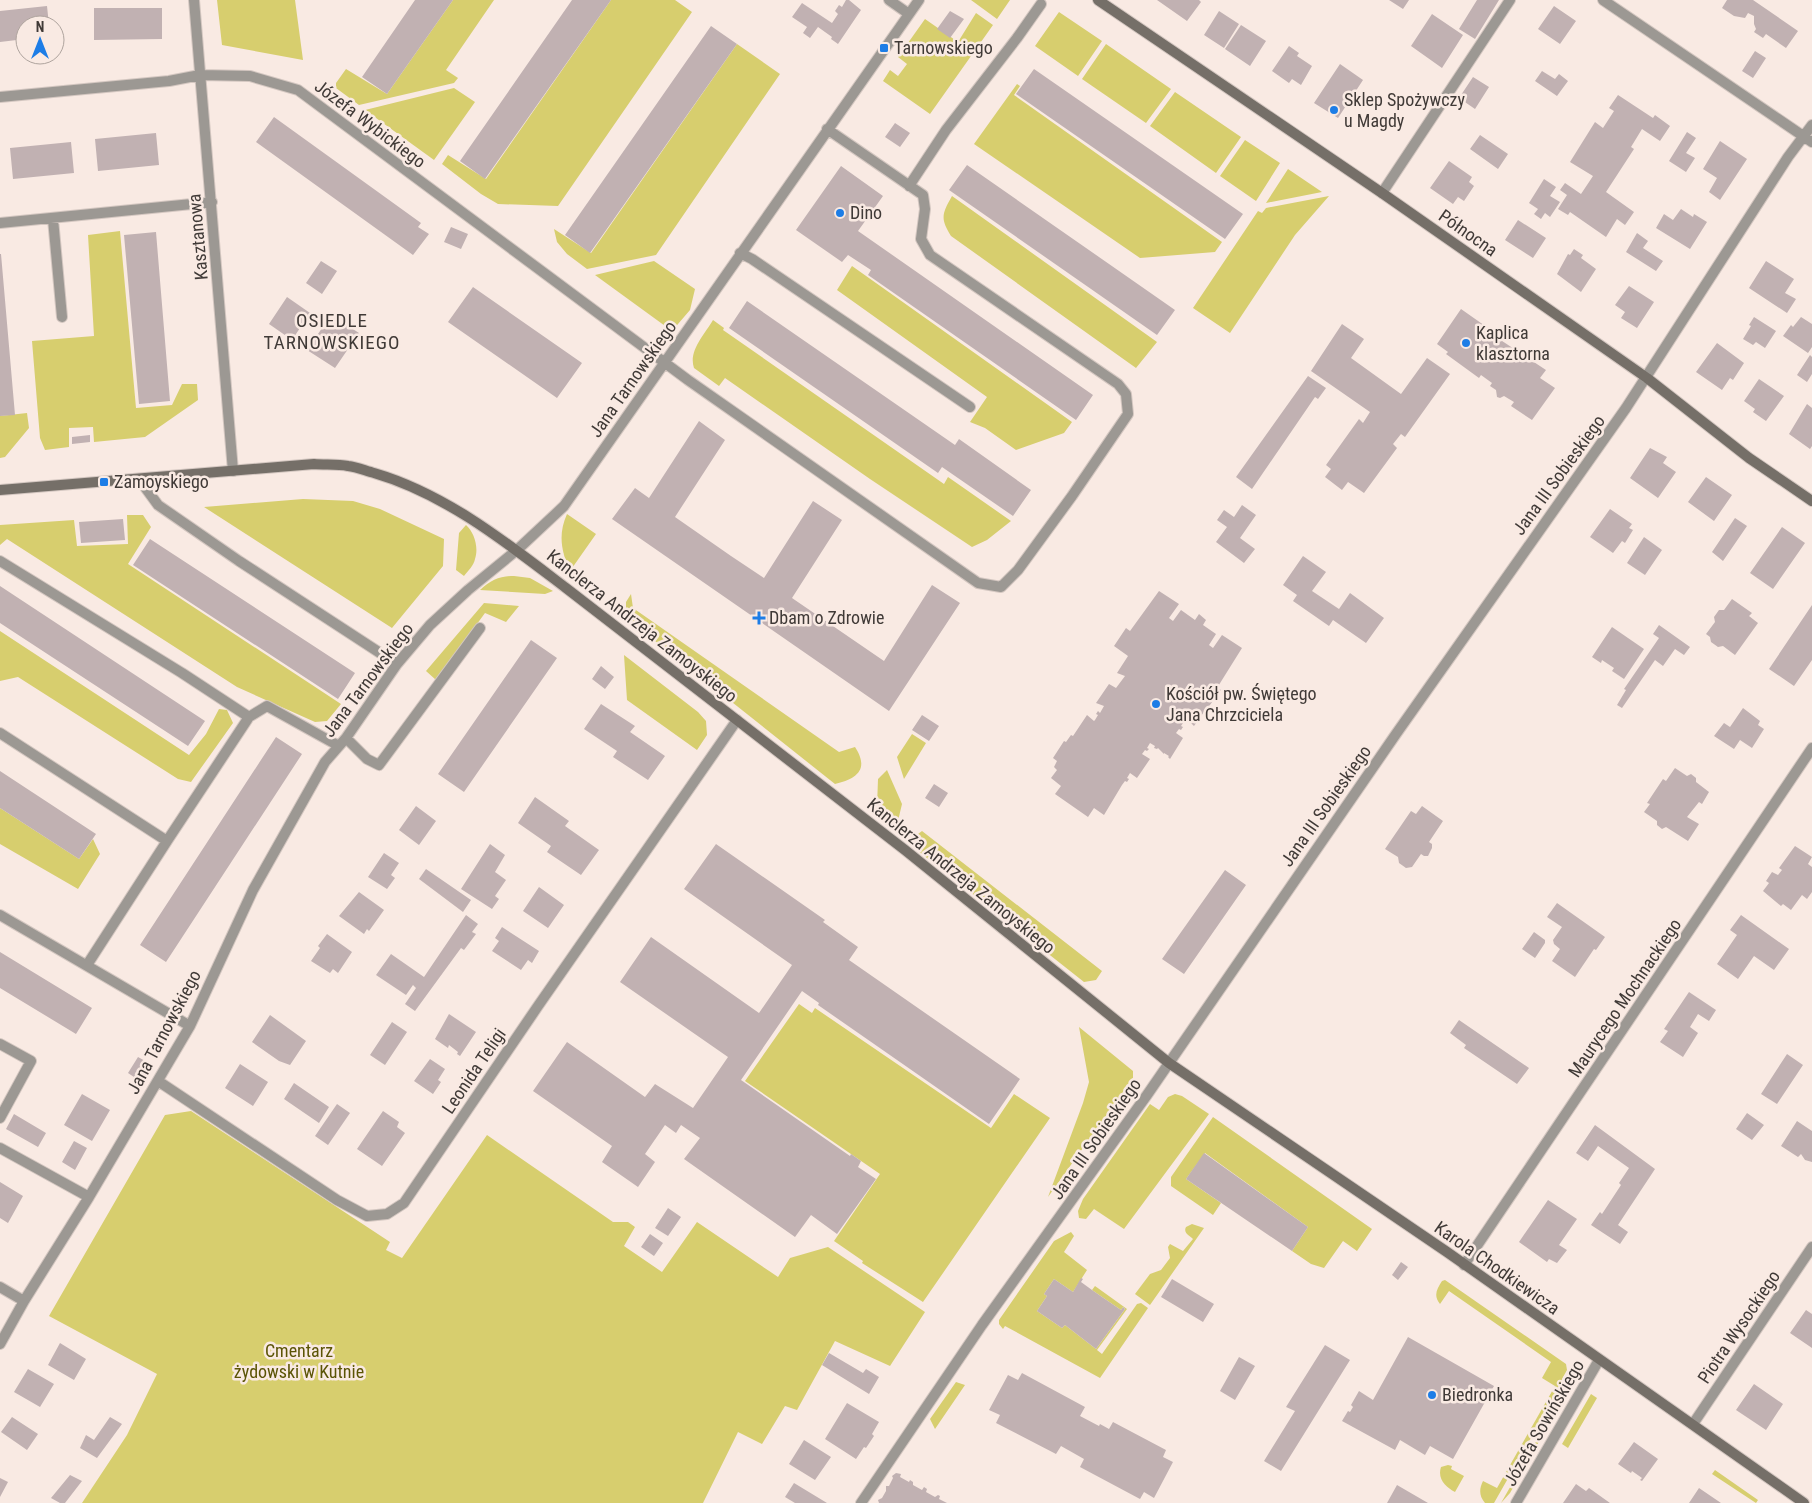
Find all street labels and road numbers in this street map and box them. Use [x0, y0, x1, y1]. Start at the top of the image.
street label: Józefa Wybickiego [311, 75, 430, 172]
street label: Kasztanowa [183, 193, 212, 281]
street label: Północna [1435, 205, 1502, 260]
street label: Jana Tarnowskiego [585, 317, 681, 441]
street label: Jana III Sobieskiego [1508, 411, 1609, 539]
street label: Kanclerza Andrzeja Zamoyskiego [543, 545, 742, 706]
street label: Jana Tarnowskiego [318, 619, 417, 741]
street label: Jana III Sobieskiego [1276, 741, 1375, 870]
street label: Kanclerza Andrzeja Zamoyskiego [863, 793, 1059, 958]
street label: Maurycego Mochnackiego [1564, 914, 1685, 1081]
street label: Jana Tarnowskiego [122, 966, 205, 1097]
street label: Leonida Teligi [437, 1024, 510, 1117]
street label: Jana III Sobieskiego [1046, 1074, 1145, 1203]
street label: Karola Chodkiewicza [1431, 1217, 1564, 1319]
street label: Piotra Wysockiego [1693, 1266, 1784, 1387]
street label: Józefa Sowińskiego [1499, 1356, 1588, 1489]

